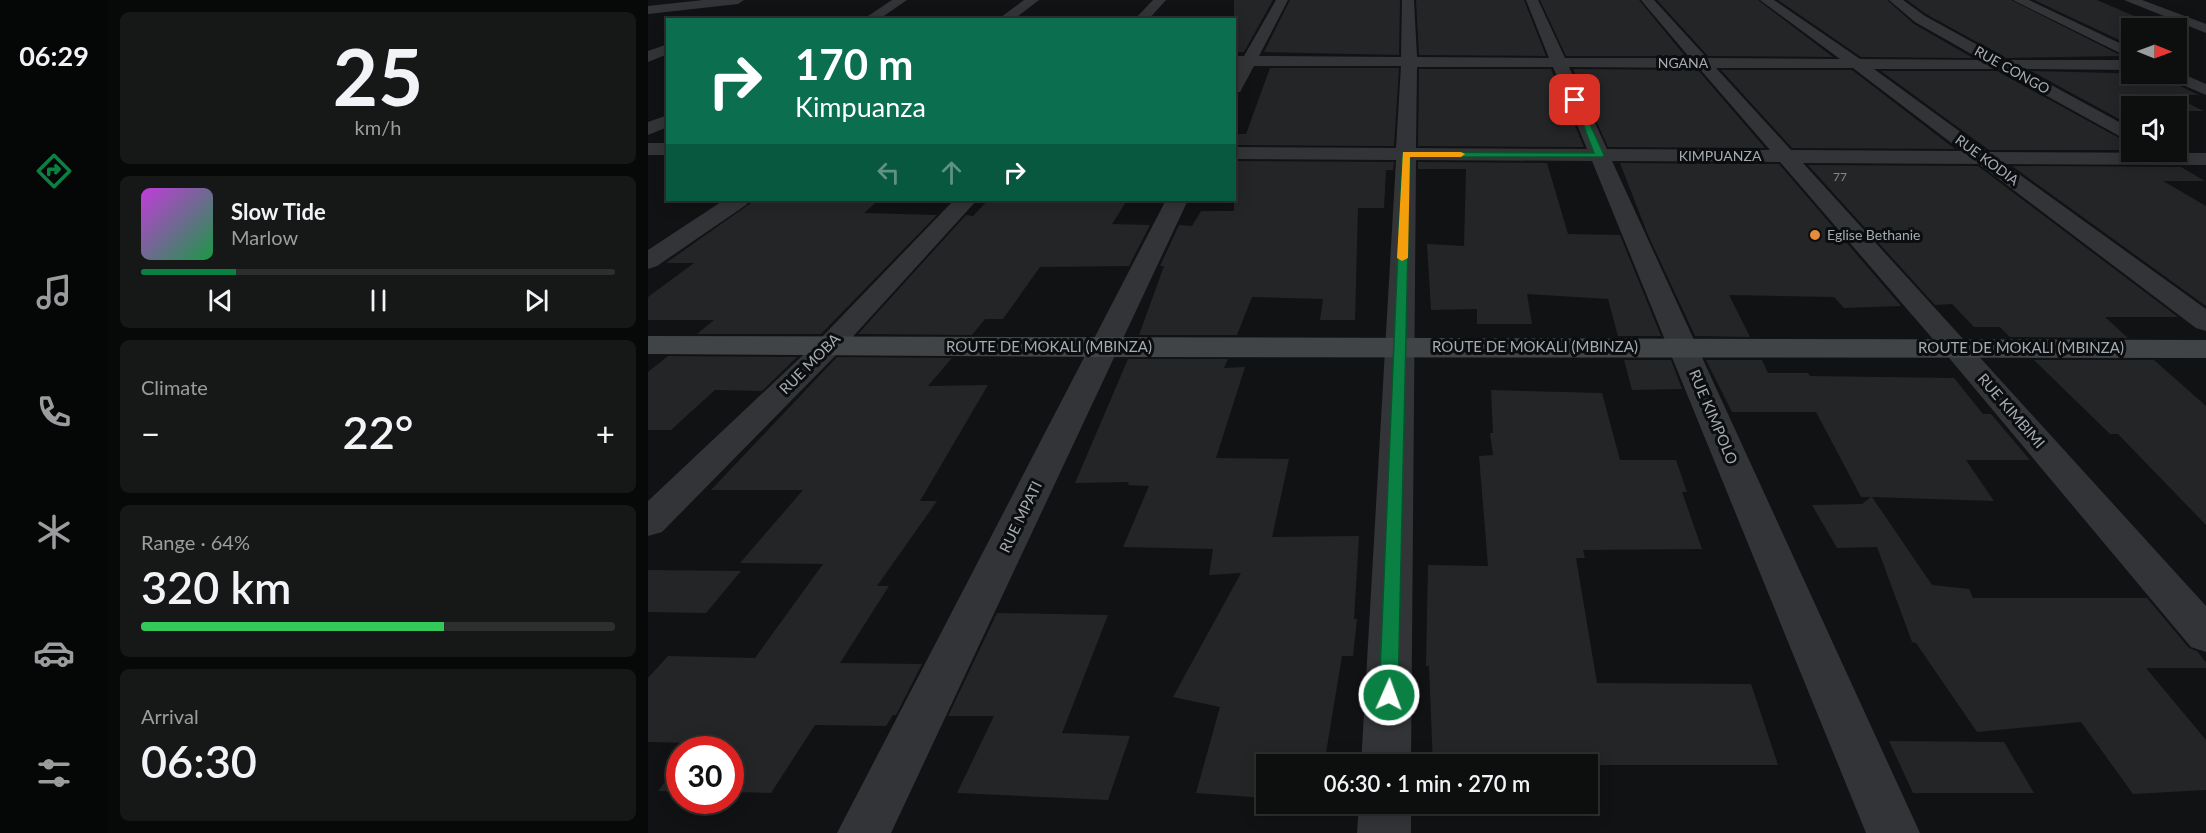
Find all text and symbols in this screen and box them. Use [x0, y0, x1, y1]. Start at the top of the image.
north arrow [2121, 18, 2187, 84]
map controls [2121, 18, 2187, 162]
text: 25 [333, 29, 423, 123]
text: 06:29 [19, 39, 89, 72]
text: 170 m [795, 39, 913, 89]
icon: right [696, 42, 774, 120]
street label: RUE CONGO [1972, 42, 2053, 97]
street label: NGANA [1658, 54, 1709, 71]
pin [1549, 74, 1600, 125]
icon: arrive [1558, 83, 1591, 116]
text: Kimpuanza [795, 90, 926, 123]
button: sound [2121, 96, 2187, 162]
text: km/h [355, 115, 401, 139]
street label: RUE KODIA [1952, 131, 2023, 189]
street label: KIMPUANZA [1679, 147, 1762, 164]
icon: directions [33, 150, 75, 192]
icon: left [872, 156, 905, 189]
icon: ahead [935, 156, 968, 189]
icon: right [998, 156, 1031, 189]
house number: 77 [1833, 169, 1847, 184]
text: Slow Tide [231, 198, 326, 225]
text: Marlow [231, 225, 298, 249]
place label: Eglise Bethanie [1827, 226, 1921, 243]
marker: Eglise Bethanie [1808, 228, 1822, 242]
icon: music [33, 271, 75, 313]
icon: previous [204, 284, 237, 317]
icon: pause [362, 284, 395, 317]
icon: next [520, 284, 553, 317]
street label: RUE MOBA [775, 329, 844, 397]
street label: ROUTE DE MOKALI (MBINZA) [946, 337, 1152, 355]
street label: ROUTE DE MOKALI (MBINZA) [1432, 337, 1638, 355]
street label: ROUTE DE MOKALI (MBINZA) [1918, 338, 2124, 356]
street label: RUE KIMPOLO [1686, 367, 1742, 467]
street label: RUE KIMBIMI [1974, 369, 2049, 451]
text: Climate [141, 375, 208, 399]
icon: phone [33, 391, 75, 433]
text: 22° [343, 405, 413, 459]
text: − [141, 413, 160, 453]
text: + [596, 413, 615, 453]
street label: RUE MPATI [995, 478, 1045, 555]
icon: climate [33, 511, 75, 553]
text: Range · 64% [141, 530, 250, 554]
text: 320 km [141, 560, 291, 614]
icon: car [33, 632, 75, 674]
position arrow [1357, 663, 1421, 727]
text: Arrival [141, 704, 199, 728]
text: 06:30 [141, 734, 257, 788]
speed limit sign: 30 [666, 736, 744, 814]
icon: filters [33, 752, 75, 794]
text: 06:30 · 1 min · 270 m [1324, 770, 1530, 797]

